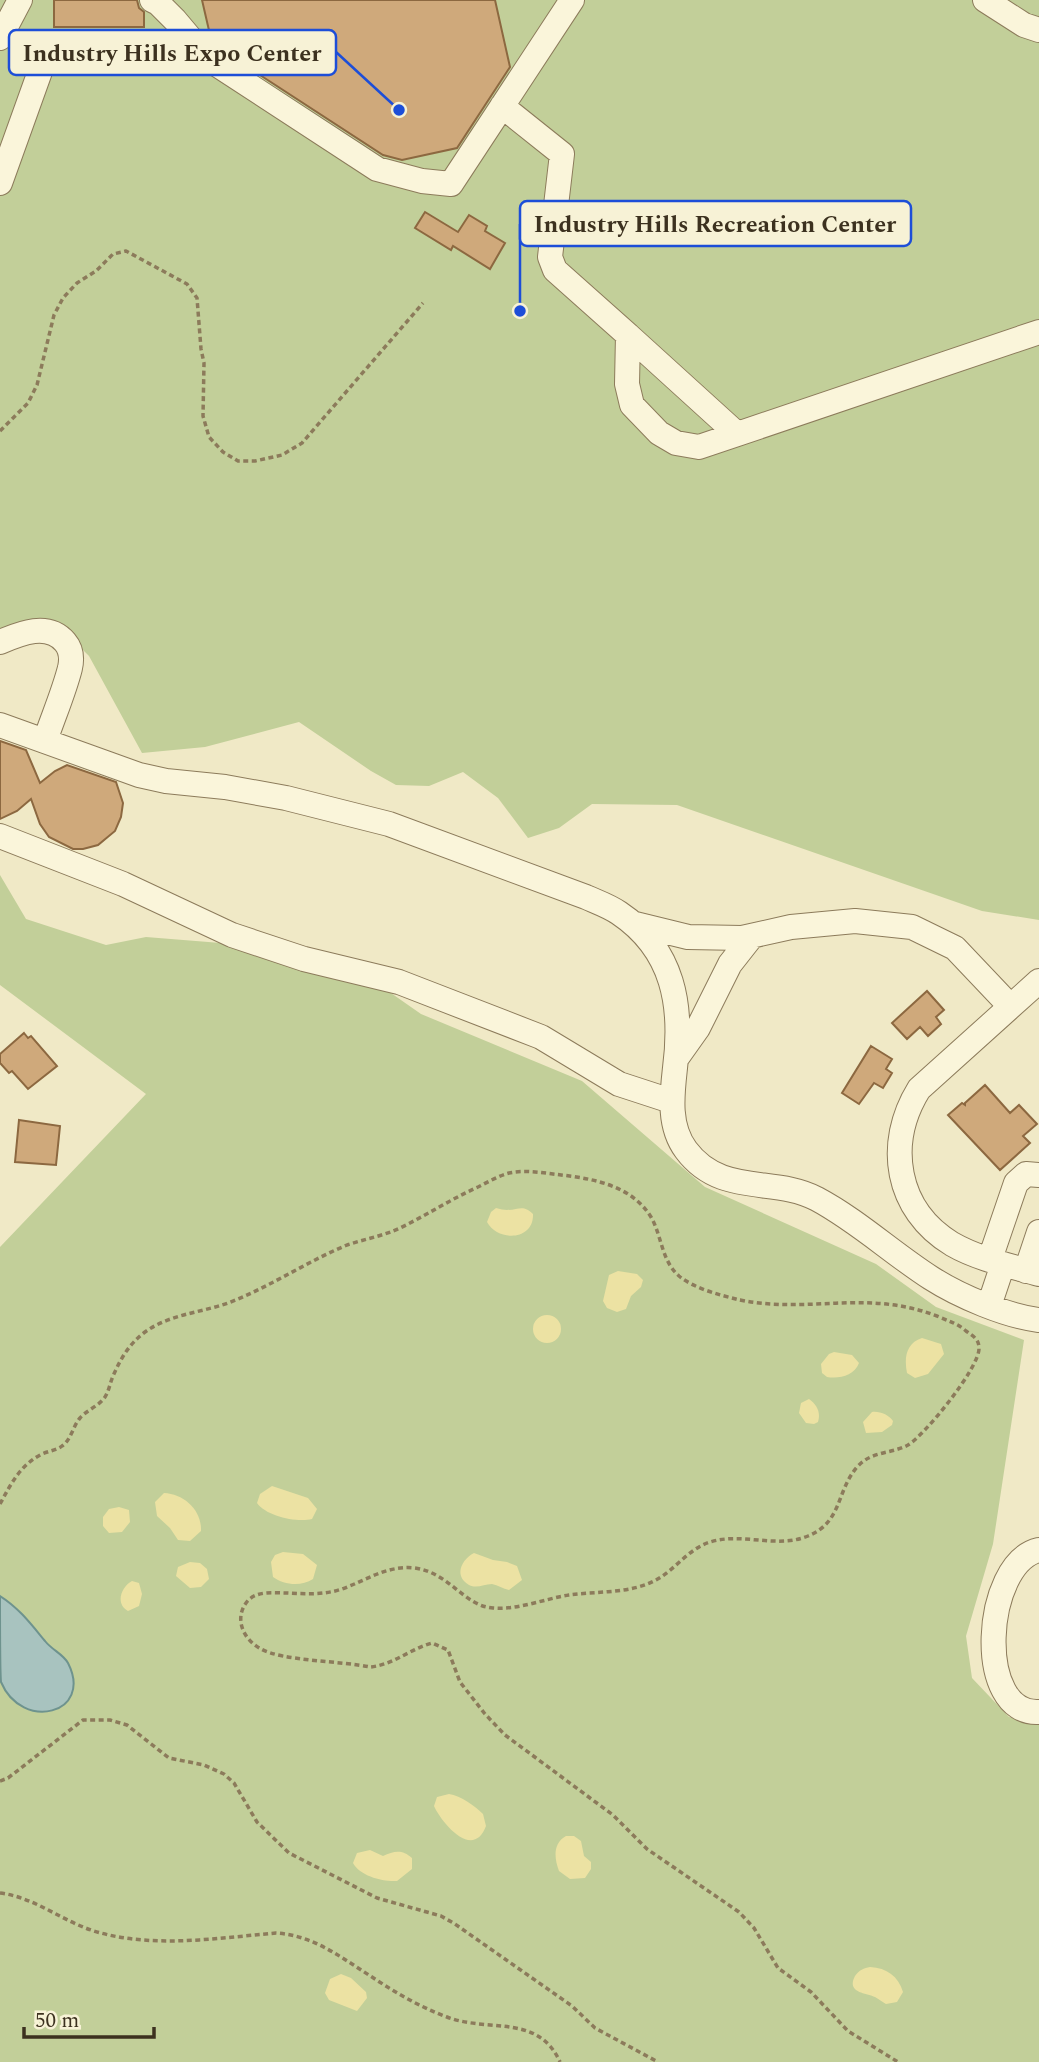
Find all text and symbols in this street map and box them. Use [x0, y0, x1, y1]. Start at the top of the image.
callout: Industry Hills Expo Center [9, 30, 336, 75]
text: Industry Hills Expo Center [23, 36, 322, 72]
callout: Industry Hills Recreation Center [520, 201, 911, 246]
text: Industry Hills Recreation Center [534, 207, 897, 243]
scale bar [24, 1996, 154, 2040]
text: 50 m [35, 2005, 79, 2037]

